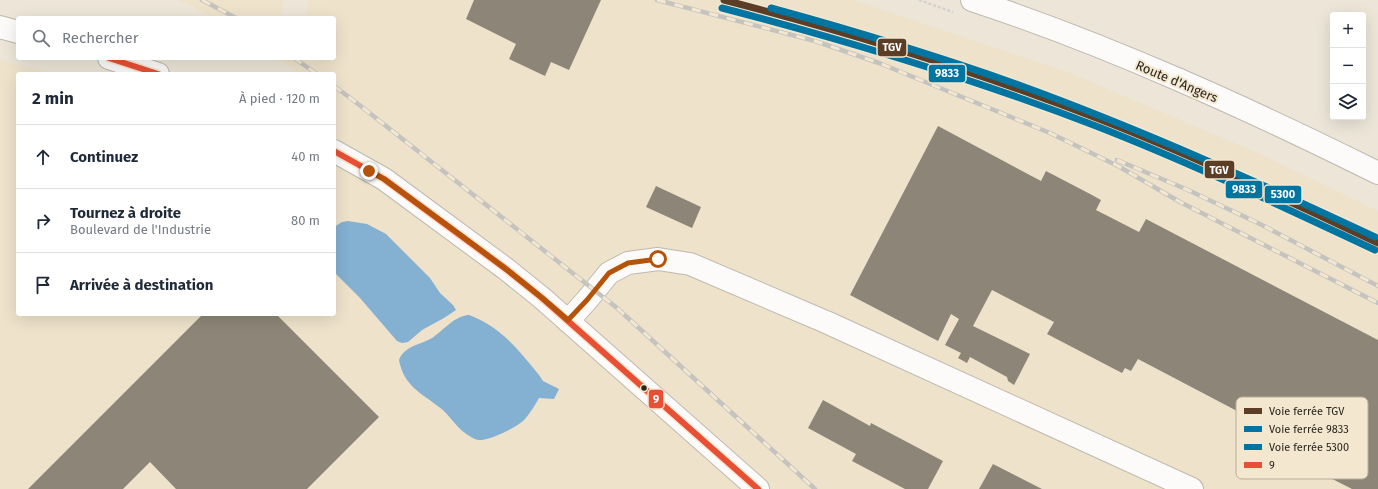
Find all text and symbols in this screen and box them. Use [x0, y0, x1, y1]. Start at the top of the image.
map controls [1330, 12, 1366, 120]
button: + [1330, 12, 1366, 48]
search box [16, 16, 336, 60]
icon: search [30, 27, 52, 49]
text: Rechercher [62, 29, 138, 47]
line badge: TGV [877, 38, 907, 57]
text: TGV [883, 41, 902, 54]
button: − [1330, 48, 1366, 84]
street label: Route d'Angers [1134, 57, 1220, 105]
line badge: 9833 [928, 64, 966, 83]
text: 9833 [935, 67, 959, 80]
button: layers [1330, 84, 1366, 120]
text: 2 min [32, 88, 74, 109]
text: À pied · 120 m [239, 91, 320, 106]
icon: ahead [32, 146, 54, 168]
text: Continuez [70, 148, 138, 166]
text: 40 m [291, 149, 320, 164]
line badge: TGV [1204, 160, 1235, 179]
route end [360, 162, 378, 180]
text: TGV [1210, 164, 1229, 177]
line badge: 9833 [1225, 180, 1263, 199]
text: 9833 [1232, 183, 1256, 196]
line badge: 5300 [1264, 185, 1302, 204]
text: 5300 [1271, 188, 1296, 201]
text: Tournez à droite [70, 204, 181, 222]
icon: right [32, 210, 54, 232]
text: 80 m [291, 213, 320, 228]
text: Boulevard de l'Industrie [70, 222, 211, 237]
route start [649, 250, 667, 268]
icon: arrive [32, 274, 54, 296]
text: Arrivée à destination [70, 276, 213, 294]
unlabelled marker [639, 383, 649, 393]
line badge: 9 [648, 389, 664, 409]
text: 9 [653, 393, 659, 406]
legend [1236, 397, 1368, 479]
text: Voie ferrée TGV [1269, 405, 1345, 418]
text: Voie ferrée 9833 [1269, 423, 1349, 436]
text: Voie ferrée 5300 [1269, 441, 1349, 454]
text: 9 [1269, 459, 1275, 472]

